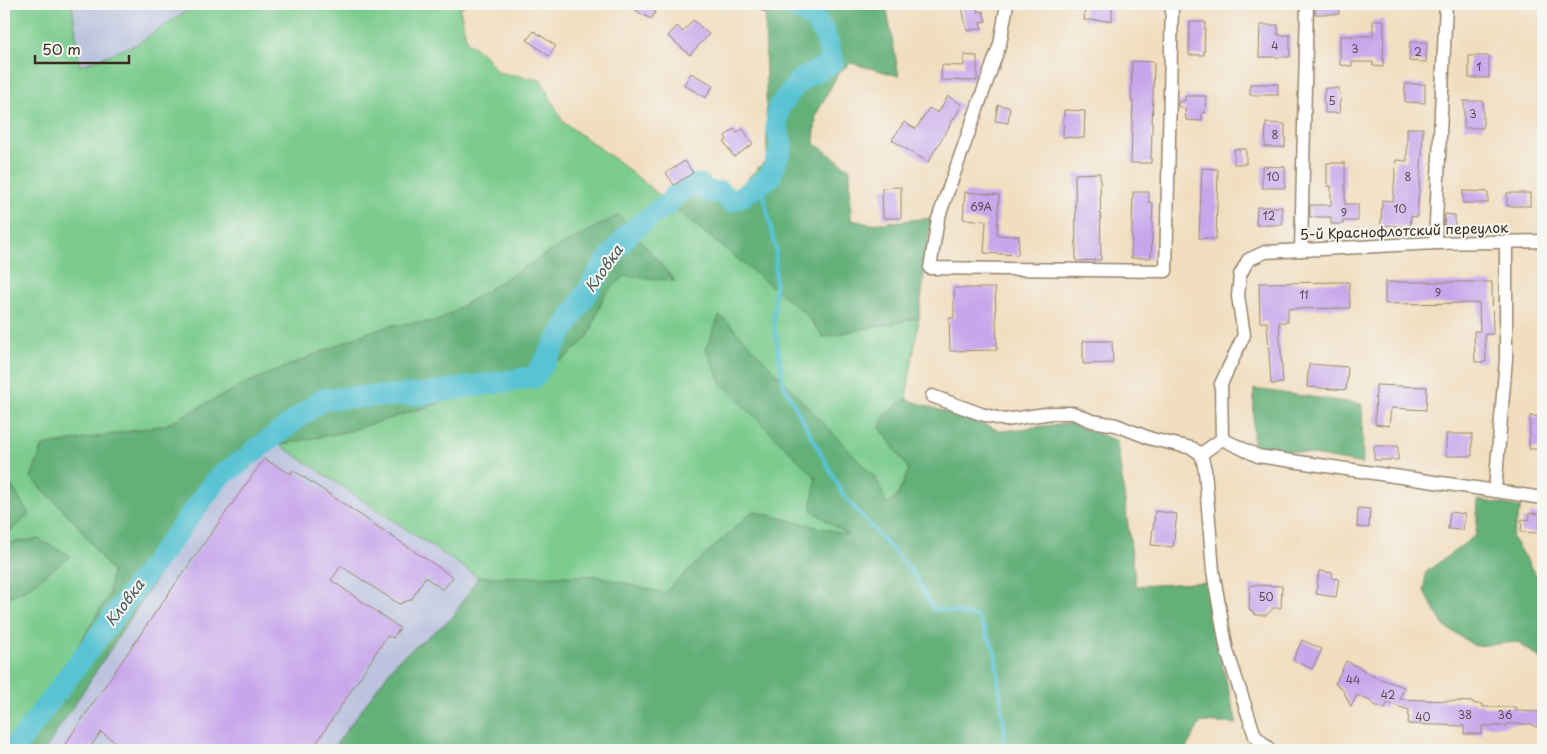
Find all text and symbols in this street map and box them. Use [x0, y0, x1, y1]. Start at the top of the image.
scale bar [35, 32, 129, 64]
text: 50 m [42, 37, 81, 60]
house number: 4 [1271, 37, 1279, 54]
house number: 3 [1351, 40, 1359, 57]
house number: 2 [1414, 43, 1422, 60]
house number: 1 [1477, 58, 1482, 75]
house number: 5 [1328, 92, 1336, 109]
house number: 3 [1469, 105, 1477, 122]
house number: 8 [1272, 126, 1279, 143]
house number: 10 [1267, 168, 1279, 185]
house number: 8 [1405, 168, 1412, 185]
house number: 69А [970, 198, 993, 215]
house number: 10 [1394, 200, 1406, 217]
house number: 9 [1341, 204, 1347, 221]
house number: 12 [1263, 207, 1276, 224]
street label: 5-й Краснофлотский переулок [1299, 216, 1509, 245]
water label: Кловка [578, 239, 628, 297]
house number: 9 [1435, 284, 1441, 301]
house number: 11 [1299, 286, 1309, 303]
water label: Кловка [98, 573, 150, 630]
house number: 50 [1258, 588, 1274, 605]
house number: 44 [1346, 671, 1360, 688]
house number: 42 [1381, 686, 1396, 703]
house number: 38 [1458, 706, 1472, 723]
house number: 36 [1498, 706, 1513, 723]
house number: 40 [1415, 708, 1431, 725]

